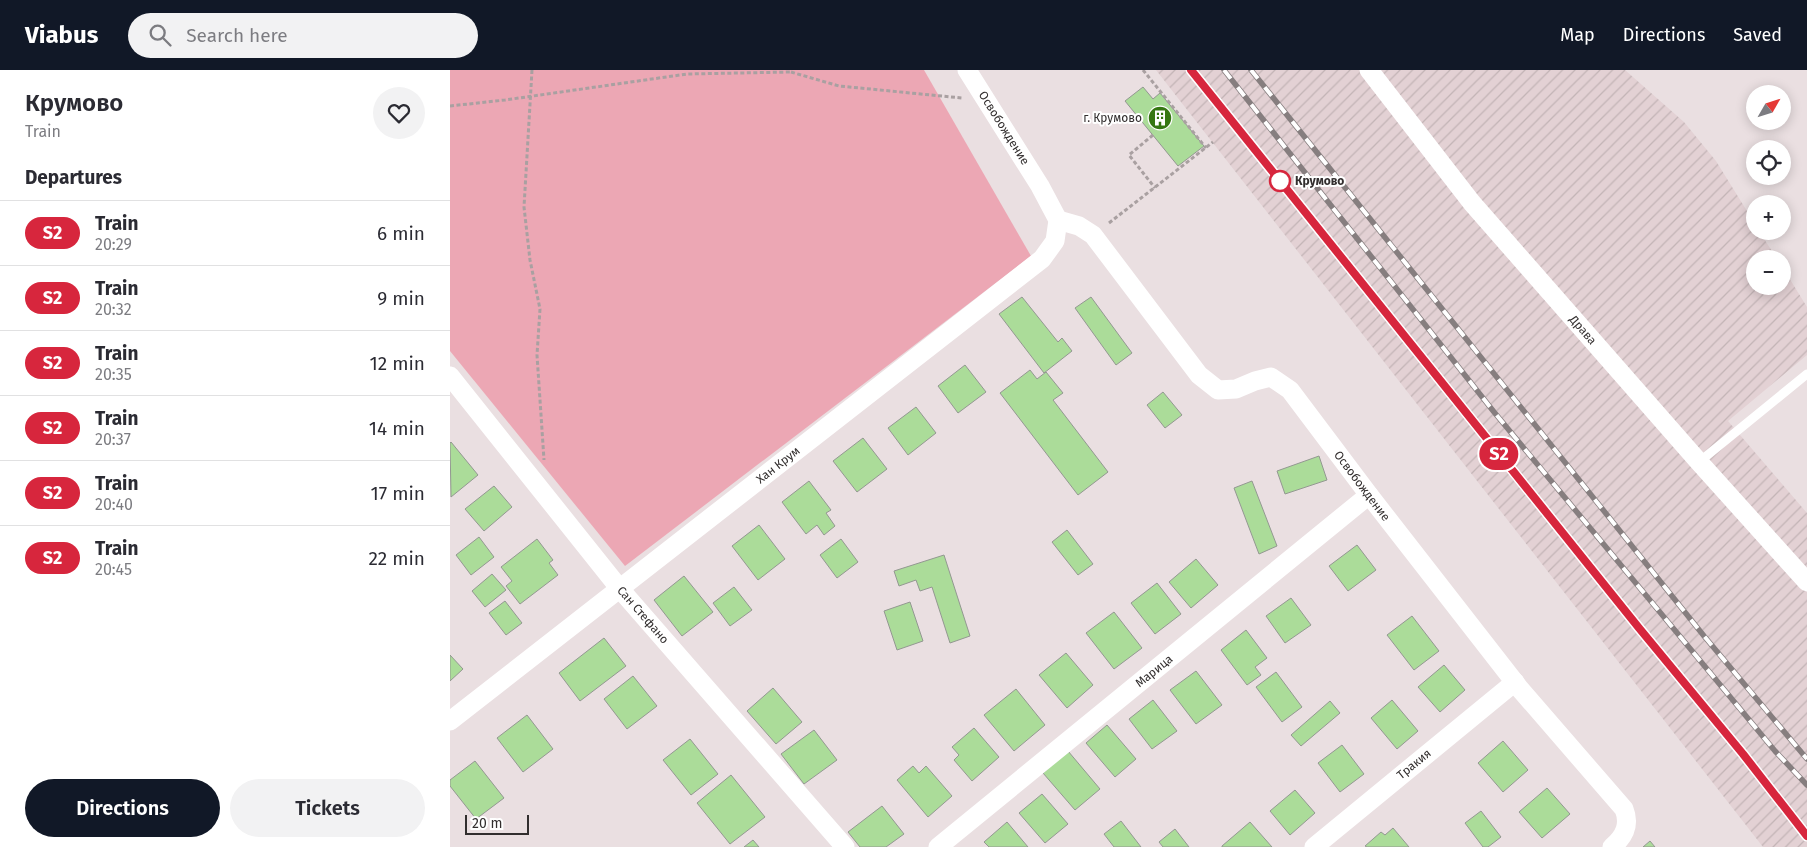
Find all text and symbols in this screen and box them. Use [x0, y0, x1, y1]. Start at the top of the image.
search box [128, 13, 478, 58]
text: Viabus [25, 21, 98, 49]
icon: search [146, 21, 174, 49]
text: Search here [186, 24, 288, 47]
text: Map [1560, 24, 1595, 46]
text: Directions [1623, 24, 1705, 46]
text: Saved [1733, 24, 1782, 46]
north arrow [1746, 85, 1791, 130]
map controls [1746, 85, 1791, 295]
button: heart [373, 87, 425, 139]
text: Крумово [25, 89, 123, 117]
street label: Освобождение [976, 89, 1032, 167]
building icon: г. Крумово [1147, 105, 1173, 131]
place label: г. Крумово [1083, 111, 1142, 125]
text: Train [25, 122, 61, 141]
button: locate [1746, 140, 1791, 185]
text: Departures [25, 166, 122, 189]
marker: Крумово [1269, 170, 1291, 192]
place label: Крумово [1295, 174, 1344, 188]
button: + [1746, 195, 1791, 240]
text: Train [95, 212, 138, 235]
text: S2 [43, 222, 62, 244]
text: 6 min [377, 222, 425, 245]
text: 20:29 [95, 235, 132, 254]
button: − [1746, 250, 1791, 295]
text: Train [95, 277, 138, 300]
text: S2 [43, 287, 62, 309]
text: 9 min [377, 287, 425, 310]
text: 20:32 [95, 300, 132, 319]
street label: Драва [1566, 312, 1599, 347]
text: Train [95, 342, 138, 365]
text: S2 [43, 352, 62, 374]
text: 12 min [370, 352, 425, 375]
text: 20:35 [95, 365, 132, 384]
text: Train [95, 407, 138, 430]
text: S2 [43, 417, 62, 439]
text: 14 min [369, 417, 425, 440]
text: 20:37 [95, 430, 131, 449]
line badge: S2 [1476, 438, 1522, 470]
text: S2 [1489, 443, 1509, 465]
street label: Хан Крум [753, 444, 803, 486]
street label: Освобождение [1331, 448, 1393, 524]
text: Train [95, 472, 138, 495]
text: S2 [43, 482, 62, 504]
text: 17 min [371, 482, 425, 505]
text: 20:40 [95, 495, 133, 514]
text: Train [95, 537, 138, 560]
text: S2 [43, 547, 62, 569]
text: 22 min [368, 547, 425, 570]
text: 20:45 [95, 560, 132, 579]
street label: Сан Стефано [614, 583, 672, 647]
street label: Марица [1133, 652, 1175, 690]
street label: Тракия [1394, 746, 1434, 782]
button: Directions [25, 779, 220, 837]
button: Tickets [230, 779, 425, 837]
scale bar [465, 812, 529, 835]
text: 20 m [472, 815, 502, 832]

